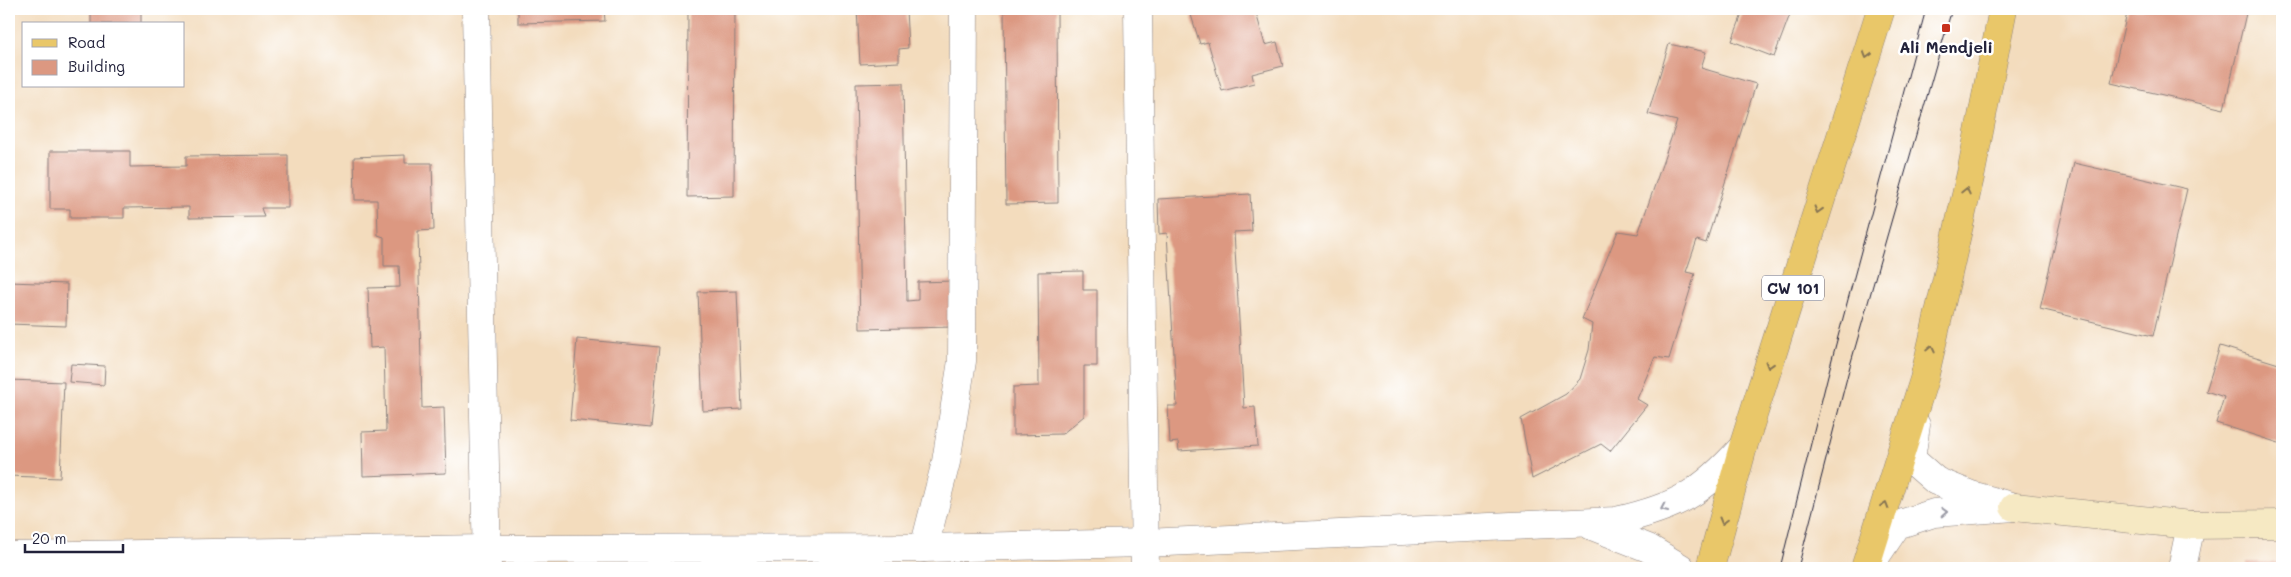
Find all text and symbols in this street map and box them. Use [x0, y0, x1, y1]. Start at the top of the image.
legend [22, 22, 185, 88]
marker: Ali Mendjeli [1940, 22, 1952, 34]
text: Road [68, 32, 105, 52]
place label: Ali Mendjeli [1899, 36, 1993, 57]
one-way arrow [1862, 51, 1872, 59]
text: Building [68, 56, 125, 76]
one-way arrow [1961, 186, 1971, 195]
one-way arrow [1813, 206, 1823, 214]
road number: CW 101 [1762, 276, 1824, 300]
one-way arrow [1925, 345, 1936, 354]
one-way arrow [1765, 361, 1775, 369]
one-way arrow [1660, 501, 1669, 512]
one-way arrow [1879, 501, 1889, 510]
one-way arrow [1941, 507, 1949, 518]
one-way arrow [1718, 516, 1728, 525]
scale bar [25, 522, 122, 554]
text: 20 m [32, 528, 66, 548]

